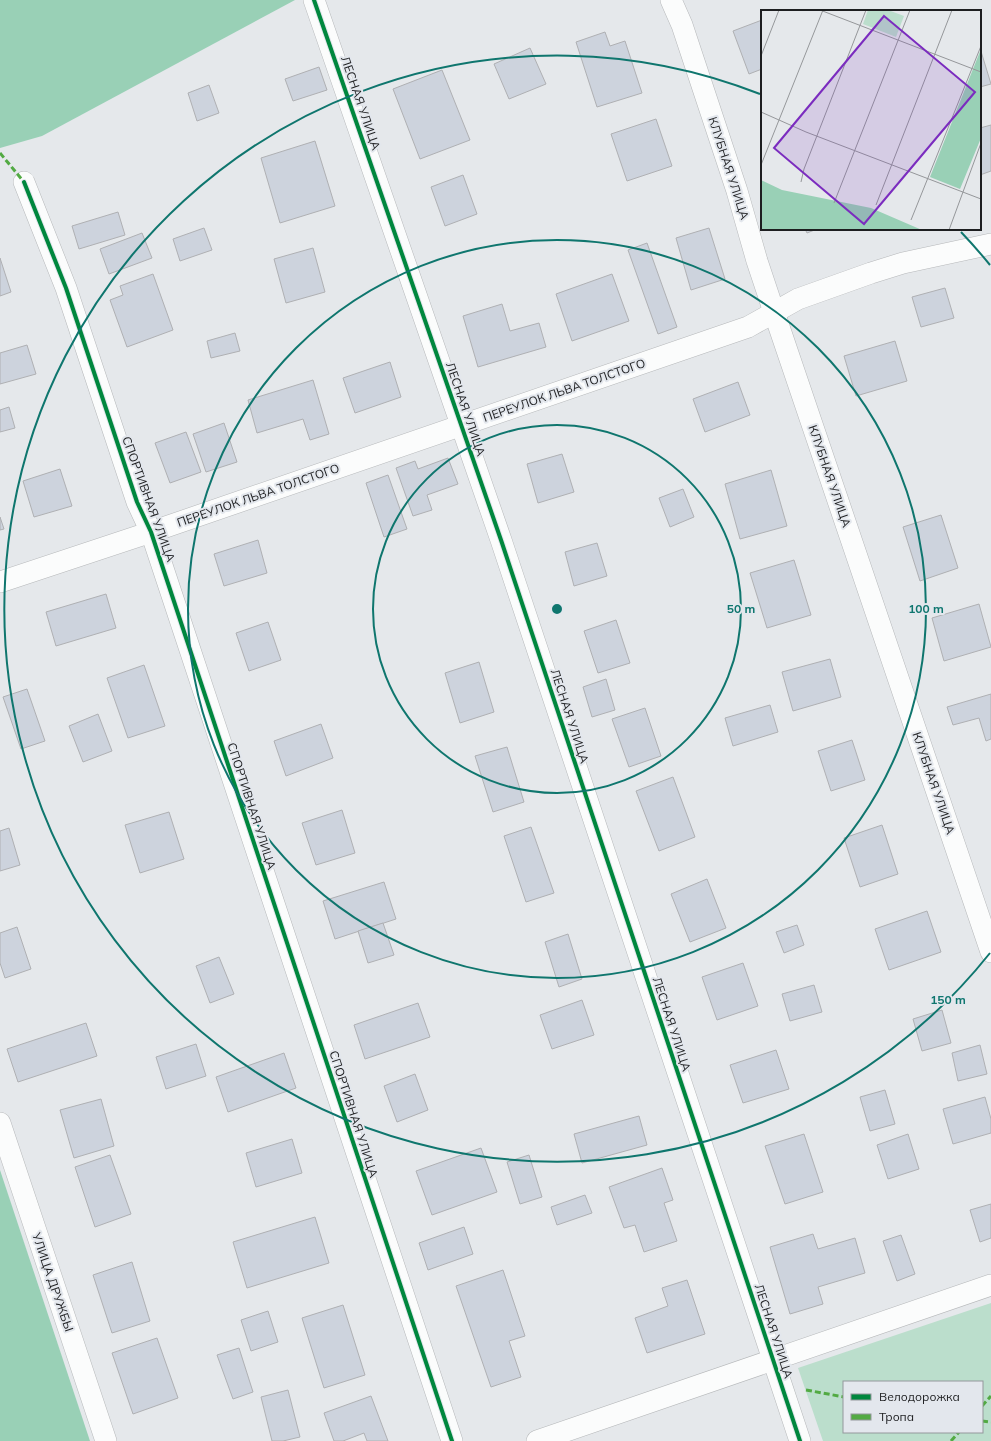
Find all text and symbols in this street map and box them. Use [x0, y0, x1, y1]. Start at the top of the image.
inset map [761, 10, 981, 230]
street label: ЛЕСНАЯ УЛИЦА [338, 54, 384, 152]
street label: КЛУБНАЯ УЛИЦА [705, 115, 753, 221]
street label: ПЕРЕУЛОК ЛЬВА ТОЛСТОГО [481, 355, 647, 425]
street label: ЛЕСНАЯ УЛИЦА [443, 360, 489, 458]
street label: КЛУБНАЯ УЛИЦА [805, 423, 855, 529]
street label: СПОРТИВНАЯ УЛИЦА [119, 434, 179, 564]
street label: ПЕРЕУЛОК ЛЬВА ТОЛСТОГО [175, 460, 341, 530]
text: 50 m [727, 601, 755, 616]
text: 100 m [908, 601, 944, 616]
centre of rings [550, 602, 564, 616]
street label: ЛЕСНАЯ УЛИЦА [548, 667, 592, 765]
street label: КЛУБНАЯ УЛИЦА [909, 730, 959, 836]
street label: СПОРТИВНАЯ УЛИЦА [224, 741, 280, 872]
street label: ЛЕСНАЯ УЛИЦА [650, 975, 694, 1073]
text: 150 m [930, 992, 966, 1007]
street label: СПОРТИВНАЯ УЛИЦА [326, 1049, 382, 1180]
street label: УЛИЦА ДРУЖБЫ [29, 1230, 77, 1333]
street label: ЛЕСНАЯ УЛИЦА [752, 1282, 796, 1380]
legend [843, 1381, 983, 1433]
text: Велодорожка [879, 1389, 960, 1404]
text: Тропа [879, 1409, 914, 1424]

